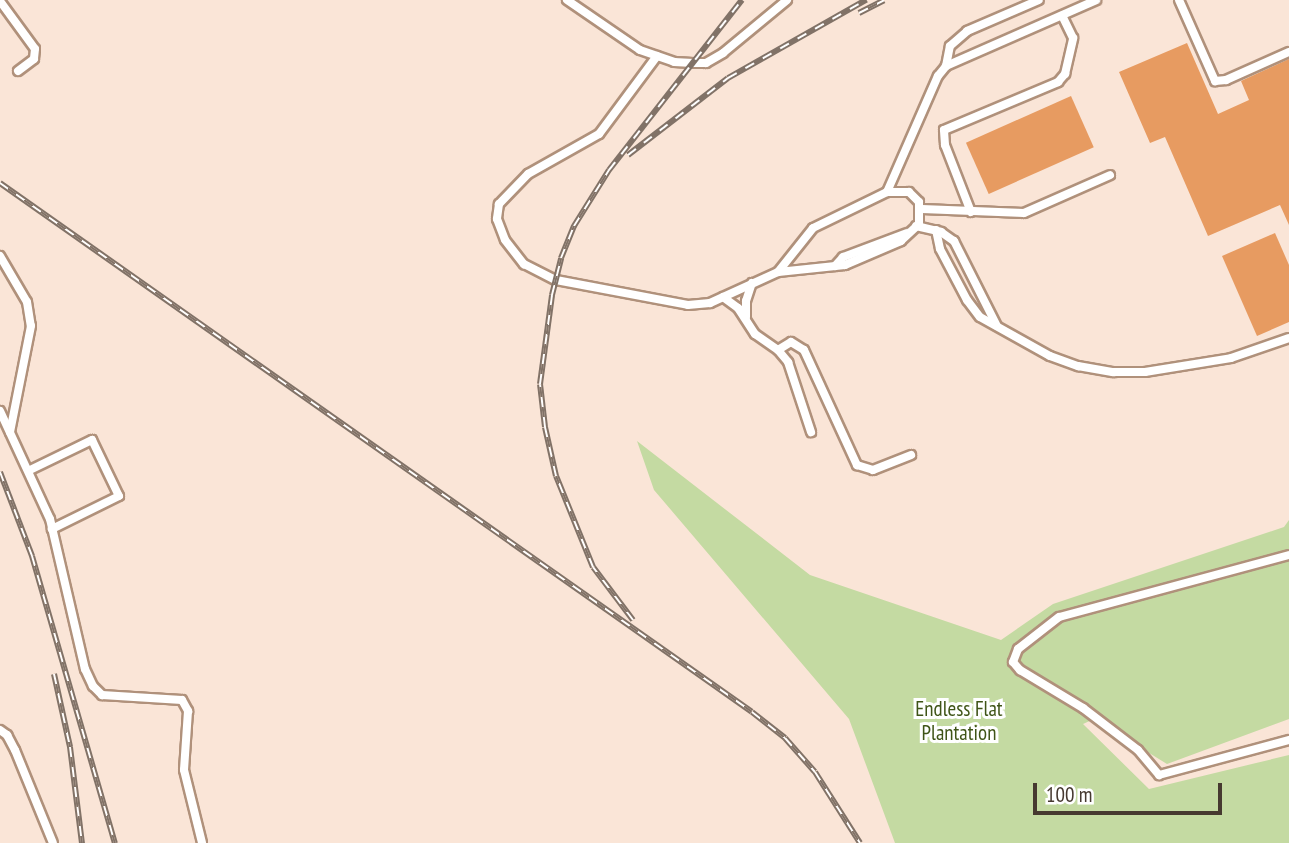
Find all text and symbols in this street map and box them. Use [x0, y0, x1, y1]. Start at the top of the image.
park label: Endless Flat Plantation [915, 696, 1003, 746]
scale bar [1037, 770, 1226, 814]
text: 100 m [1046, 781, 1092, 808]

